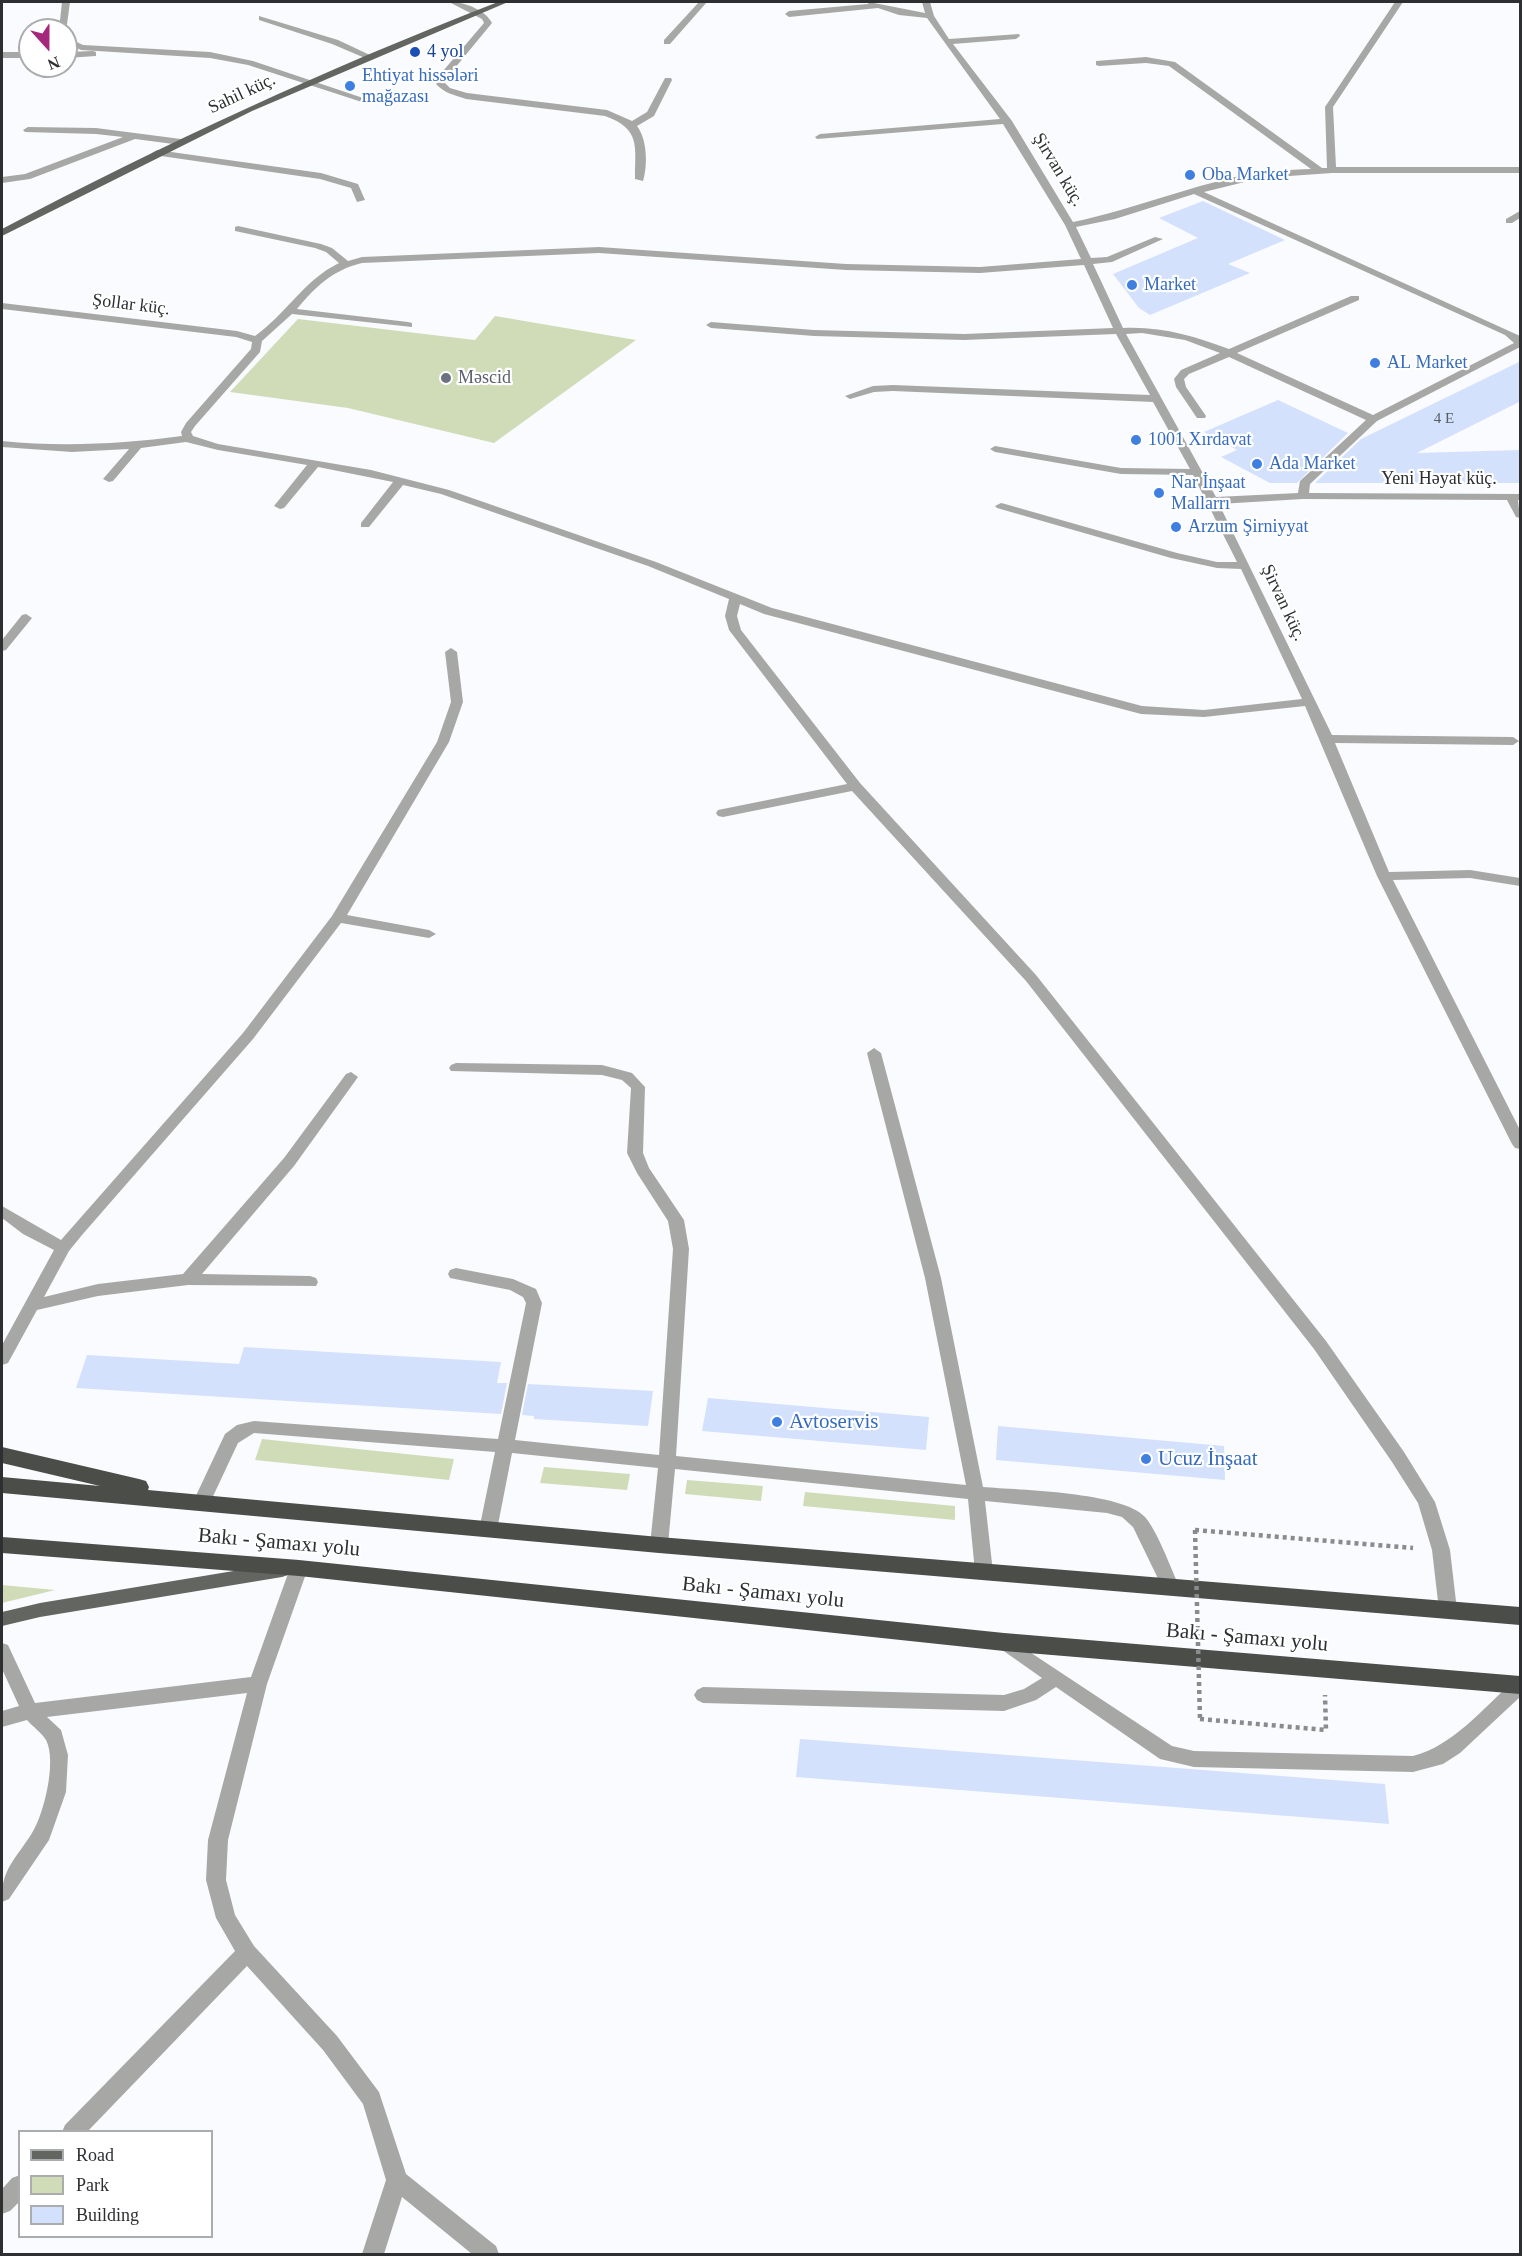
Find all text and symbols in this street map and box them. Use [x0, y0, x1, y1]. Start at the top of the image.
north arrow [18, 18, 78, 78]
place label: 4 yol [427, 41, 464, 63]
marker: 4 yol [408, 45, 422, 59]
text: N [45, 53, 62, 73]
place label: Ehtiyat hissələri mağazası [362, 65, 478, 107]
street label: Sahil küç. [205, 69, 279, 119]
marker: Ehtiyat hissələri mağazası [343, 79, 357, 93]
street label: Şirvan küç. [1028, 129, 1088, 211]
place label: Oba Market [1202, 164, 1288, 186]
marker: Oba Market [1183, 168, 1197, 182]
place label: Market [1144, 274, 1196, 296]
marker: Market [1125, 278, 1139, 292]
street label: Şollar küç. [91, 290, 171, 320]
place label: AL Market [1387, 352, 1467, 374]
marker: AL Market [1368, 356, 1382, 370]
place label: Məscid [458, 367, 511, 389]
marker: Məscid [439, 371, 453, 385]
house number: 4 E [1434, 410, 1454, 428]
place label: 1001 Xırdavat [1148, 429, 1251, 451]
marker: 1001 Xırdavat [1129, 433, 1143, 447]
place label: Ada Market [1269, 453, 1355, 475]
marker: Ada Market [1250, 457, 1264, 471]
street label: Yeni Həyat küç. [1381, 468, 1497, 490]
place label: Nar İnşaat Mallarrı [1171, 472, 1245, 514]
marker: Nar İnşaat Mallarrı [1152, 486, 1166, 500]
place label: Arzum Şirniyyat [1188, 516, 1308, 538]
marker: Arzum Şirniyyat [1169, 520, 1183, 534]
street label: Şirvan küç. [1256, 561, 1310, 645]
place label: Avtoservis [789, 1409, 878, 1435]
marker: Avtoservis [770, 1415, 784, 1429]
place label: Ucuz İnşaat [1158, 1446, 1258, 1472]
marker: Ucuz İnşaat [1139, 1452, 1153, 1466]
street label: Bakı - Şamaxı yolu [197, 1523, 361, 1563]
street label: Bakı - Şamaxı yolu [681, 1572, 845, 1614]
street label: Bakı - Şamaxı yolu [1165, 1618, 1329, 1658]
legend [18, 2130, 213, 2238]
text: Road [76, 2145, 114, 2165]
text: Park [76, 2175, 109, 2195]
text: Building [76, 2205, 139, 2225]

